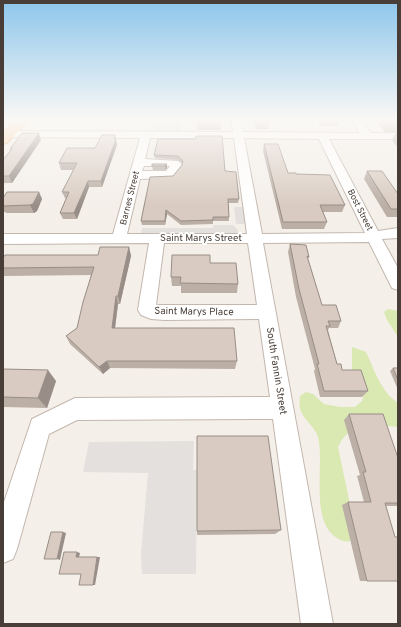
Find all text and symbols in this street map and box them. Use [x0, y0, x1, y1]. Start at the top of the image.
street label: Barnes Street [118, 170, 142, 226]
street label: Bost Street [345, 187, 375, 233]
street label: Saint Marys Street [160, 232, 242, 245]
street label: Saint Marys Place [154, 305, 234, 319]
street label: South Fannin Street [263, 326, 289, 416]

